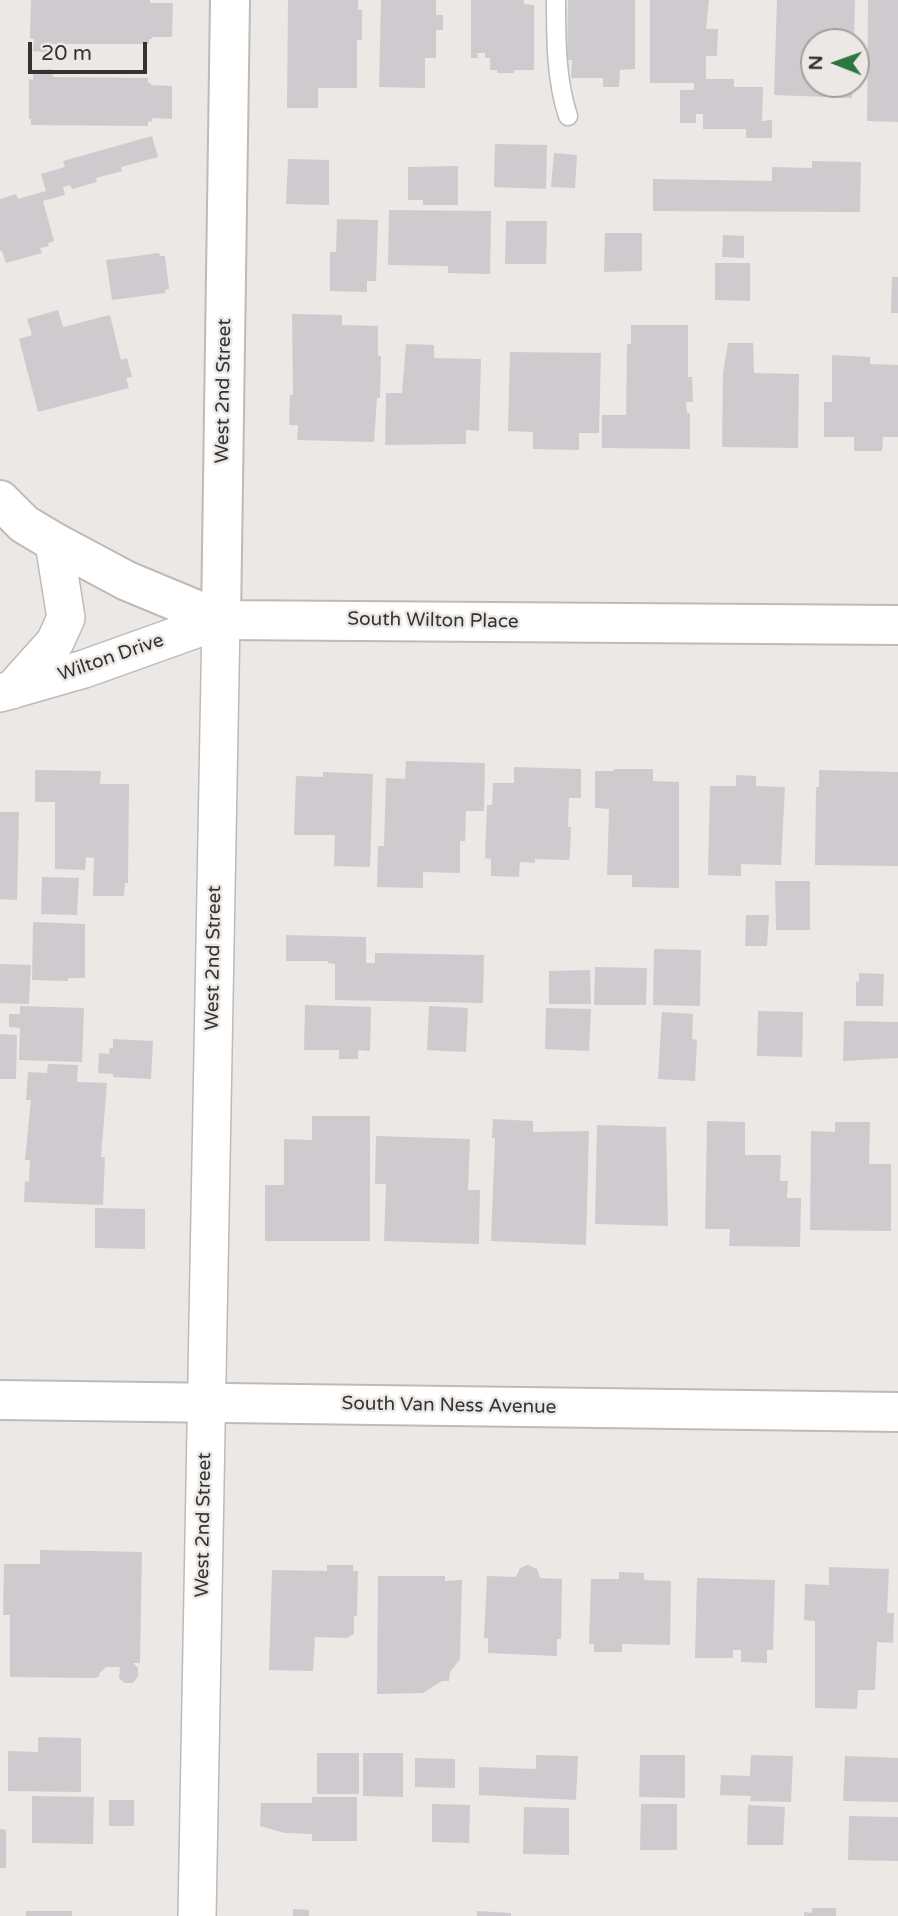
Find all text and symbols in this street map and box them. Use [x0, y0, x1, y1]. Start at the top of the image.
scale bar [32, 28, 150, 72]
north arrow [800, 28, 870, 98]
text: 20 m [41, 41, 92, 66]
text: N [805, 55, 827, 70]
street label: West 2nd Street [211, 318, 237, 464]
street label: South Wilton Place [347, 608, 519, 634]
street label: Wilton Drive [55, 629, 167, 687]
street label: West 2nd Street [201, 885, 227, 1031]
street label: South Van Ness Avenue [341, 1393, 557, 1419]
street label: West 2nd Street [191, 1452, 217, 1598]

